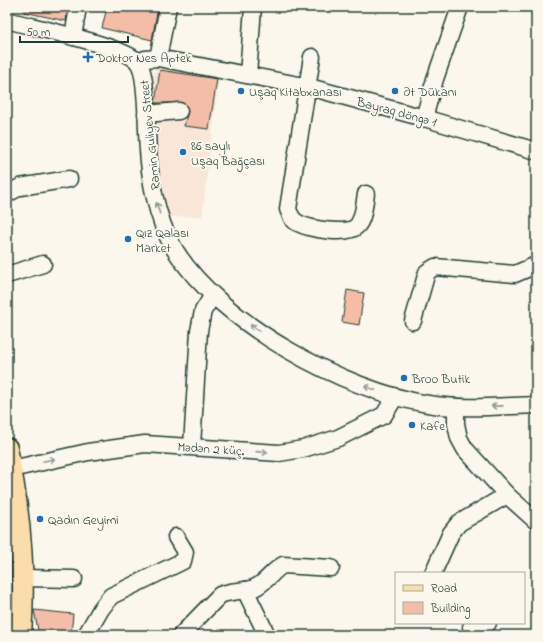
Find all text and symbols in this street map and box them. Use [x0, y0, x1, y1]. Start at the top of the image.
scale bar [20, 18, 128, 44]
text: 50 m [26, 24, 50, 42]
place label: Doktor Nes Aptek [95, 49, 192, 68]
marker: Doktor Nes Aptek [83, 52, 93, 62]
street label: Ramin Guliyev Street [135, 78, 167, 191]
place label: Uşaq Kitabxanası [249, 83, 342, 102]
place label: Ət Dükanı [403, 83, 457, 102]
marker: Uşaq Kitabxanası [236, 86, 246, 96]
marker: Ət Dükanı [390, 86, 400, 96]
street label: Bayraq döngə 1 [353, 92, 439, 133]
place label: 86 saylı Uşaq Bağçası [191, 137, 265, 172]
marker: 86 saylı Uşaq Bağçası [178, 147, 188, 157]
one-way arrow [154, 201, 161, 214]
place label: Qız Qalası Market [136, 224, 189, 258]
marker: Qız Qalası Market [123, 234, 133, 244]
one-way arrow [249, 324, 260, 332]
place label: Broo Butik [411, 370, 470, 389]
marker: Broo Butik [399, 373, 409, 383]
one-way arrow [364, 383, 376, 391]
one-way arrow [491, 402, 504, 410]
place label: Kafe [420, 417, 445, 436]
marker: Kafe [407, 420, 417, 430]
street label: Mədən 2 küç. [177, 438, 245, 461]
one-way arrow [255, 448, 268, 455]
one-way arrow [42, 456, 55, 464]
place label: Qadın Geyimi [48, 511, 119, 531]
marker: Qadın Geyimi [35, 514, 45, 524]
legend [395, 572, 525, 624]
text: Road [431, 580, 457, 598]
text: Building [430, 600, 470, 619]

